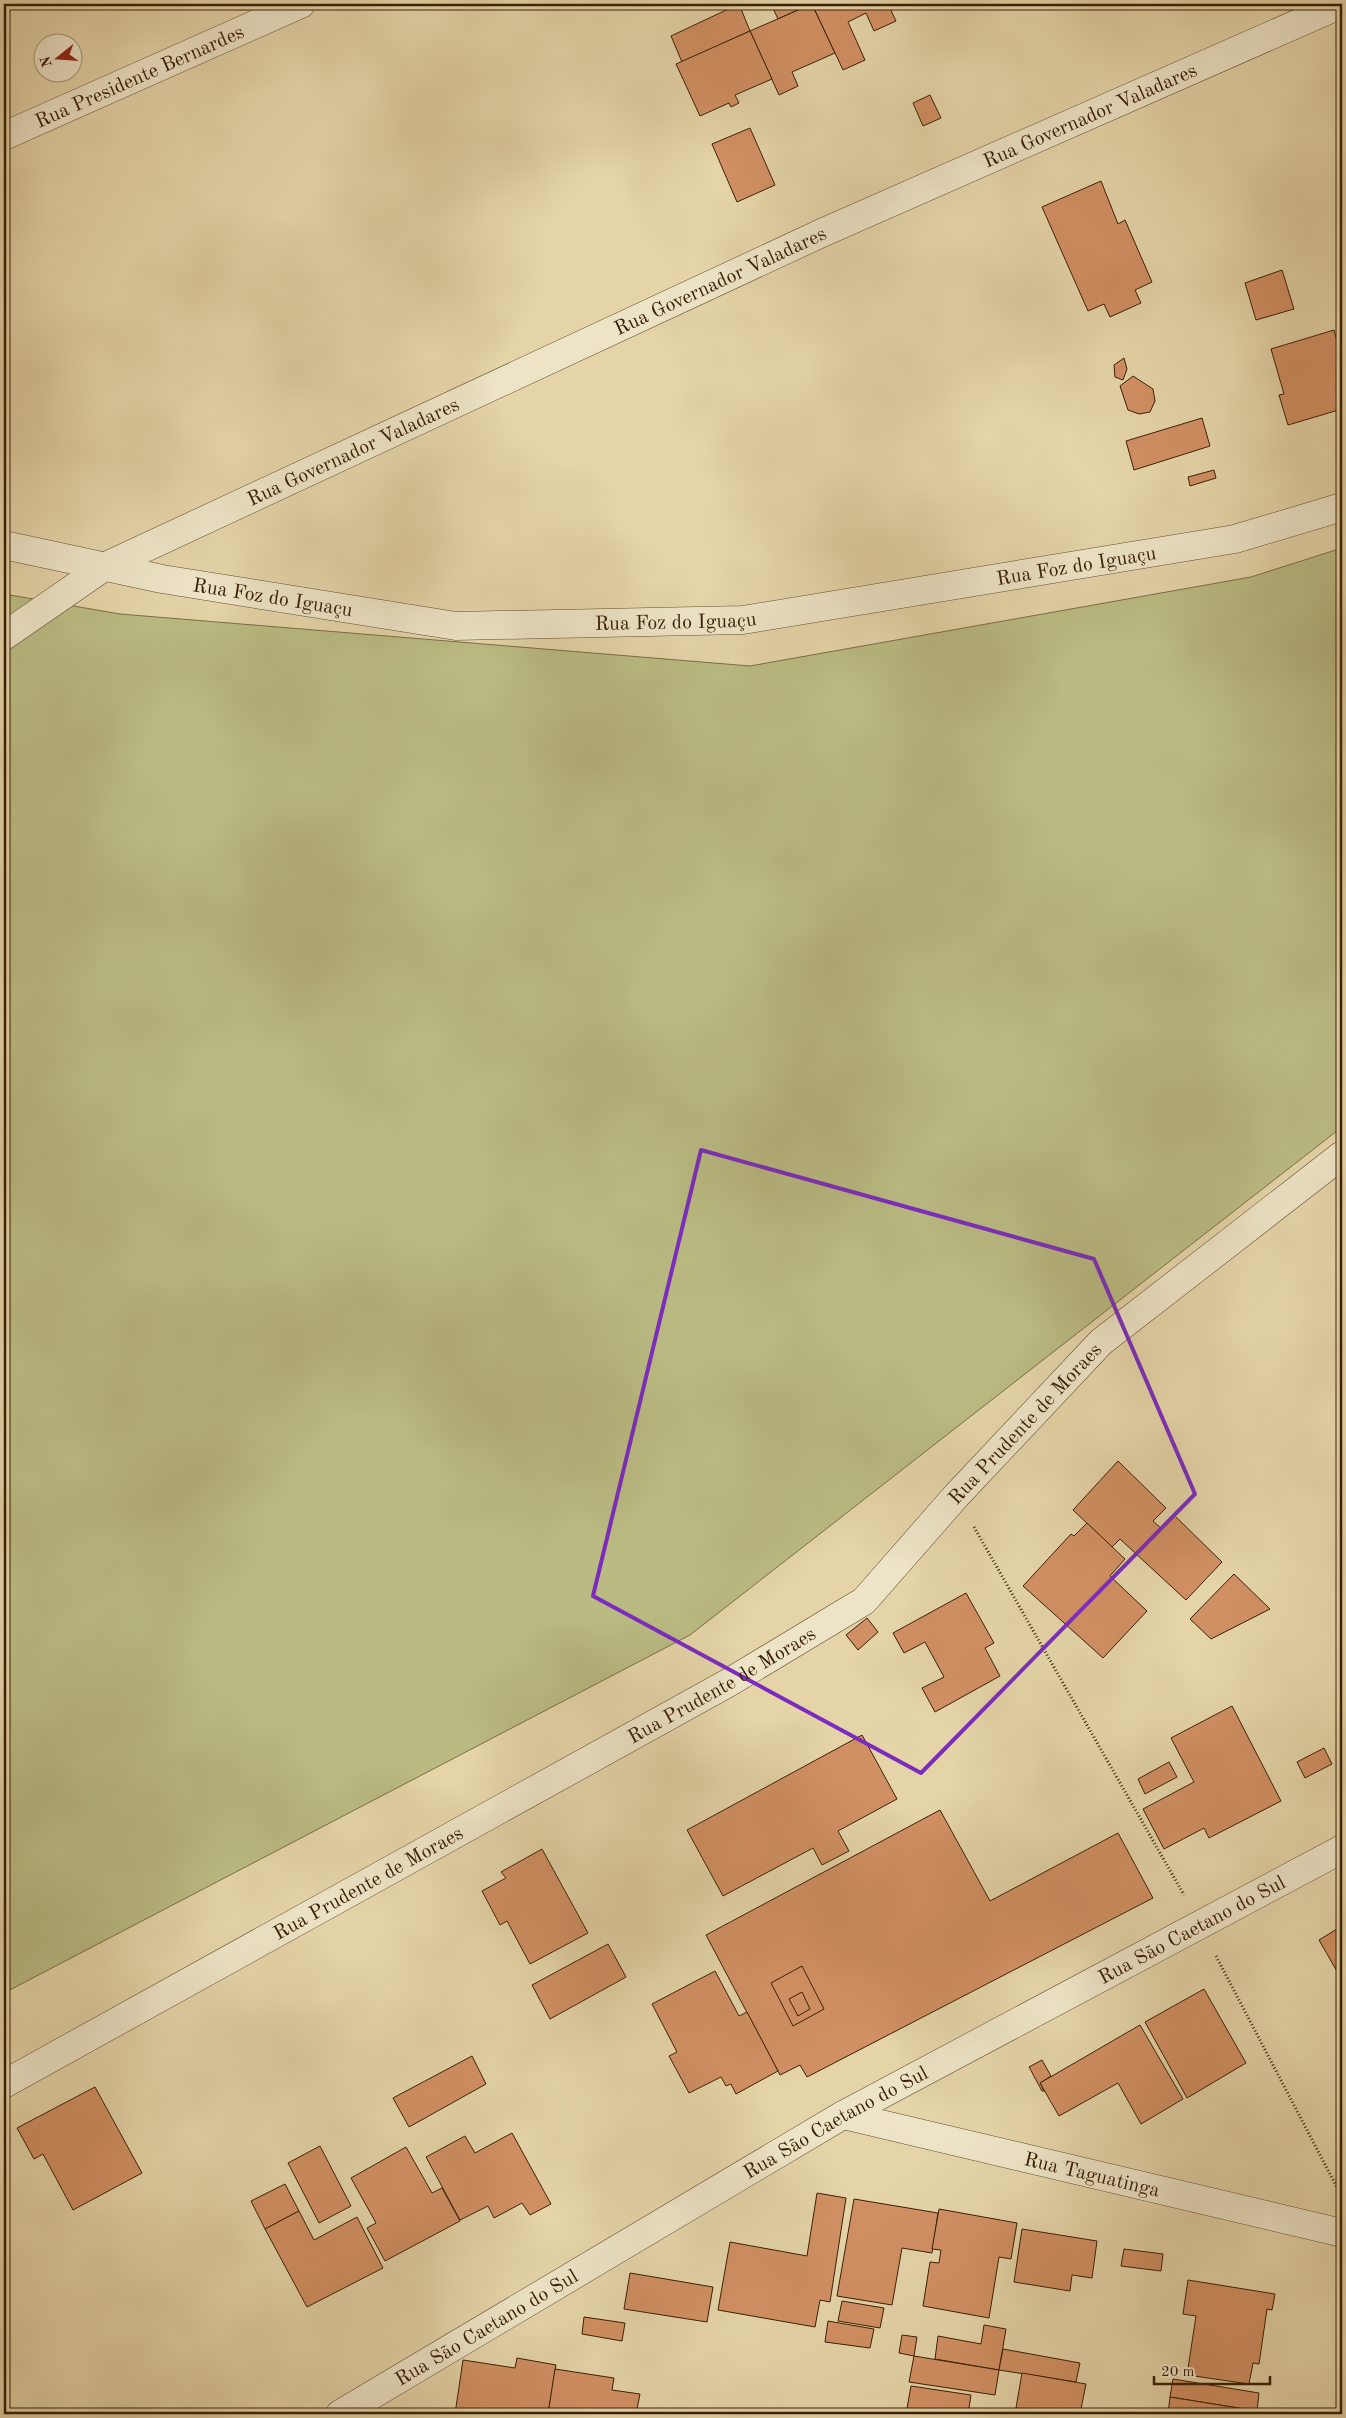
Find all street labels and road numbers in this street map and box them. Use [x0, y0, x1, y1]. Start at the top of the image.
street label: Rua Presidente Bernardes [33, 23, 248, 133]
street label: Rua Governador Valadares [981, 61, 1201, 173]
street label: Rua Governador Valadares [612, 224, 830, 340]
street label: Rua Governador Valadares [245, 395, 463, 511]
street label: Rua Foz do Iguaçu [995, 544, 1158, 590]
street label: Rua Foz do Iguaçu [191, 576, 354, 621]
street label: Rua Foz do Iguaçu [595, 610, 758, 635]
street label: Rua Prudente de Moraes [946, 1340, 1106, 1509]
street label: Rua Prudente de Moraes [625, 1625, 820, 1748]
street label: Rua Prudente de Moraes [271, 1824, 467, 1945]
street label: Rua São Caetano do Sul [1096, 1873, 1289, 1989]
street label: Rua São Caetano do Sul [741, 2064, 932, 2184]
street label: Rua Taguatinga [1022, 2150, 1162, 2202]
street label: Rua São Caetano do Sul [392, 2267, 582, 2391]

